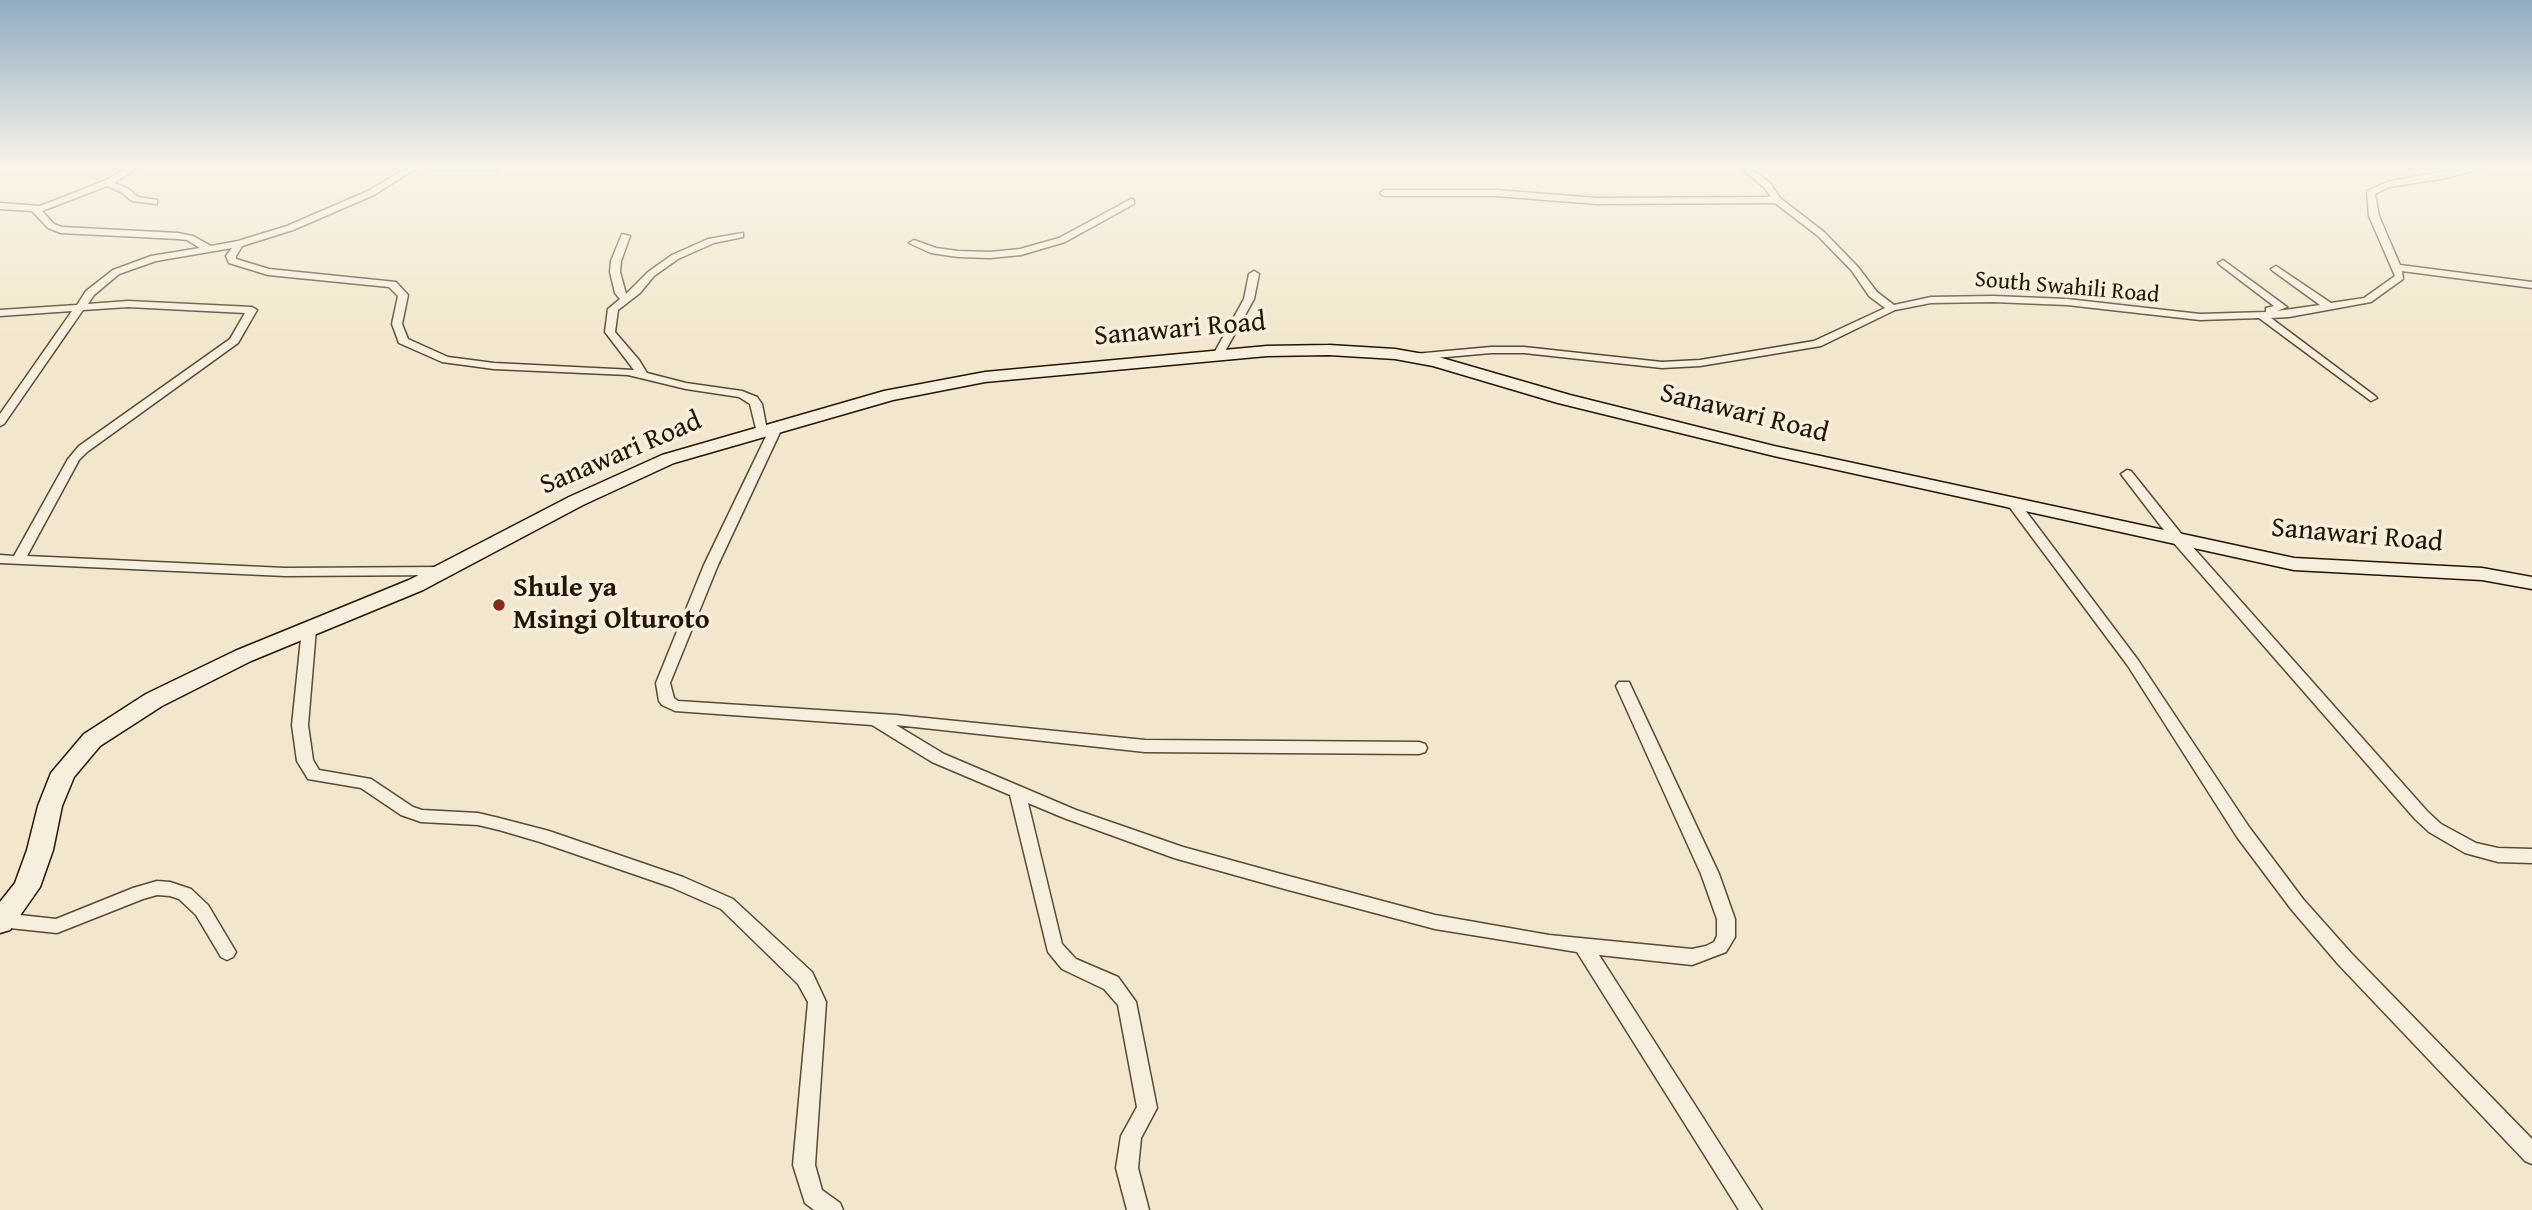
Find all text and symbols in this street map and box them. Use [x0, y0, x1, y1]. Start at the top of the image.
street label: South Swahili Road [1974, 266, 2160, 310]
street label: Sanawari Road [1093, 306, 1267, 354]
street label: Sanawari Road [1656, 377, 1832, 451]
street label: Sanawari Road [535, 405, 707, 503]
street label: Sanawari Road [2270, 512, 2444, 560]
place label: Shule ya Msingi Olturoto [513, 572, 710, 638]
marker: Shule ya Msingi Olturoto [491, 597, 507, 613]

